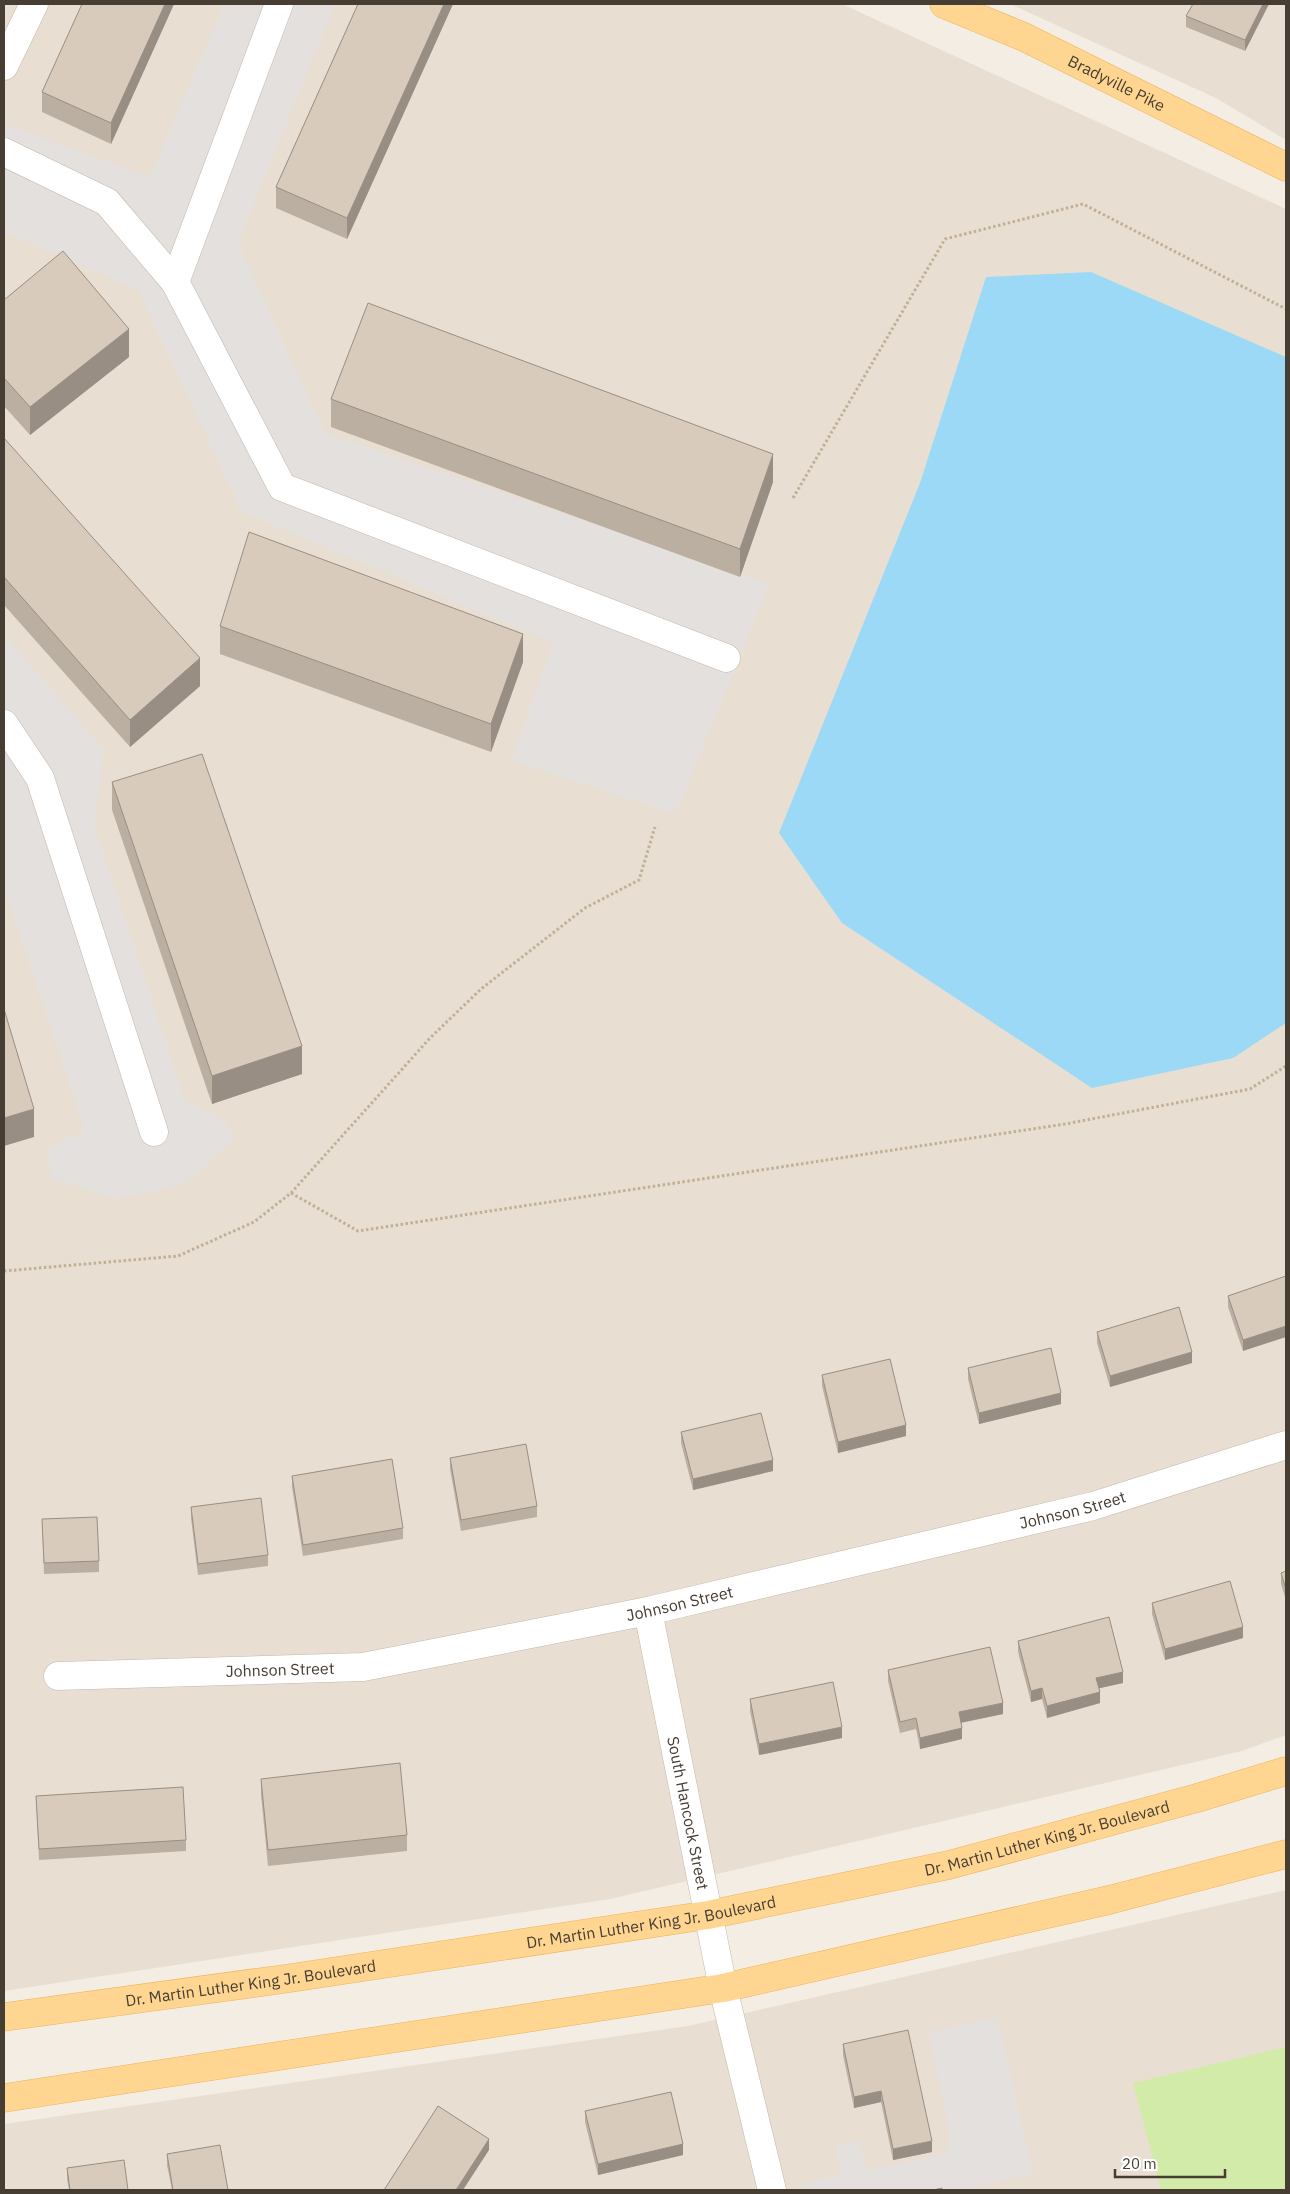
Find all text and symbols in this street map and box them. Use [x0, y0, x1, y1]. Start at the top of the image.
street label: Bradyville Pike [1065, 50, 1169, 116]
street label: Johnson Street [1017, 1486, 1128, 1533]
street label: Johnson Street [624, 1581, 735, 1625]
street label: Johnson Street [225, 1658, 335, 1681]
street label: South Hancock Street [663, 1735, 713, 1891]
street label: Dr. Martin Luther King Jr. Boulevard [923, 1796, 1172, 1880]
street label: Dr. Martin Luther King Jr. Boulevard [525, 1891, 778, 1952]
street label: Dr. Martin Luther King Jr. Boulevard [124, 1955, 377, 2010]
scale bar [1115, 2146, 1225, 2178]
text: 20 m [1122, 2154, 1157, 2173]

